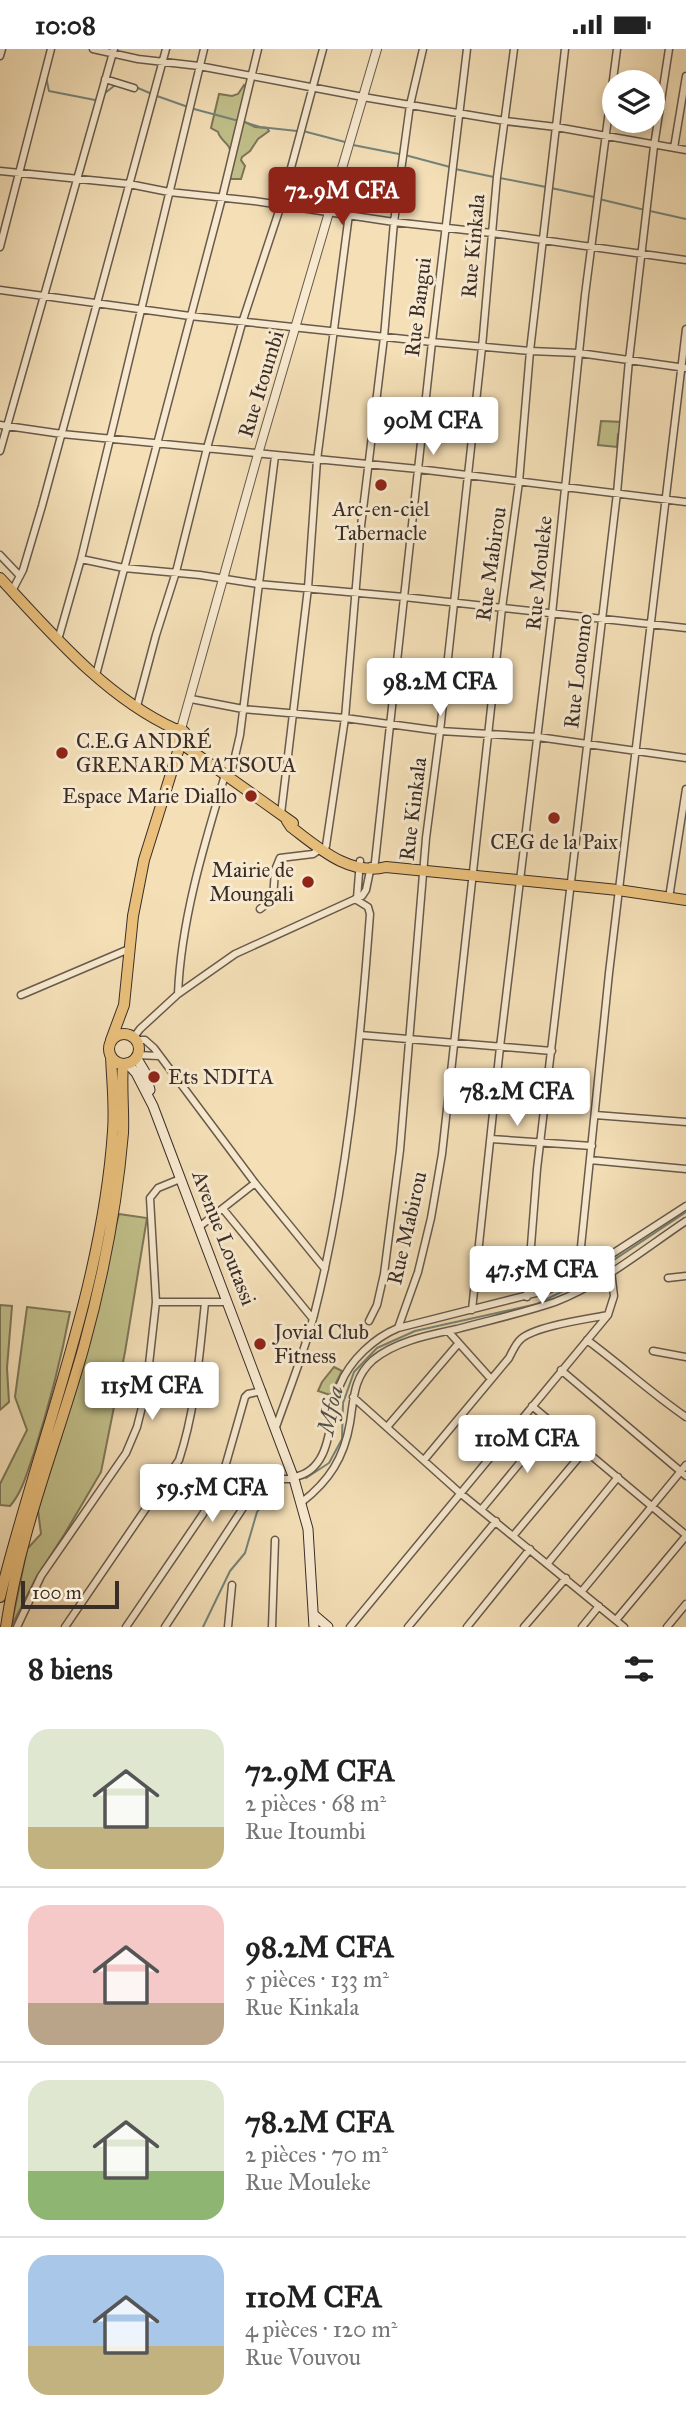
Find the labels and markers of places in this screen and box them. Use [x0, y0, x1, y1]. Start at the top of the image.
pin: 72.9M CFA [262, 167, 422, 227]
pin: 90M CFA [368, 397, 498, 457]
marker: Arc-en-ciel Tabernacle [373, 477, 389, 493]
place label: Arc-en-ciel Tabernacle [331, 496, 430, 546]
pin: 98.2M CFA [360, 659, 520, 718]
place label: C.E.G ANDRÉ GRENARD MATSOUA [76, 727, 296, 778]
marker: C.E.G ANDRÉ GRENARD MATSOUA [54, 745, 70, 761]
place label: Espace Marie Diallo [62, 783, 237, 809]
marker: Espace Marie Diallo [243, 788, 259, 804]
marker: CEG de la Paix [546, 810, 562, 826]
place label: CEG de la Paix [490, 829, 619, 855]
place label: Mairie de Moungali [209, 857, 294, 907]
marker: Mairie de Moungali [300, 874, 316, 890]
place label: Ets NDITA [168, 1064, 274, 1090]
marker: Ets NDITA [146, 1069, 162, 1085]
pin: 78.2M CFA [437, 1069, 597, 1128]
pin: 47.5M CFA [462, 1247, 622, 1306]
place label: Jovial Club Fitness [272, 1319, 369, 1369]
marker: Jovial Club Fitness [252, 1336, 268, 1352]
pin: 115M CFA [80, 1363, 224, 1422]
pin: 110M CFA [455, 1415, 599, 1475]
pin: 59.5M CFA [132, 1465, 292, 1524]

